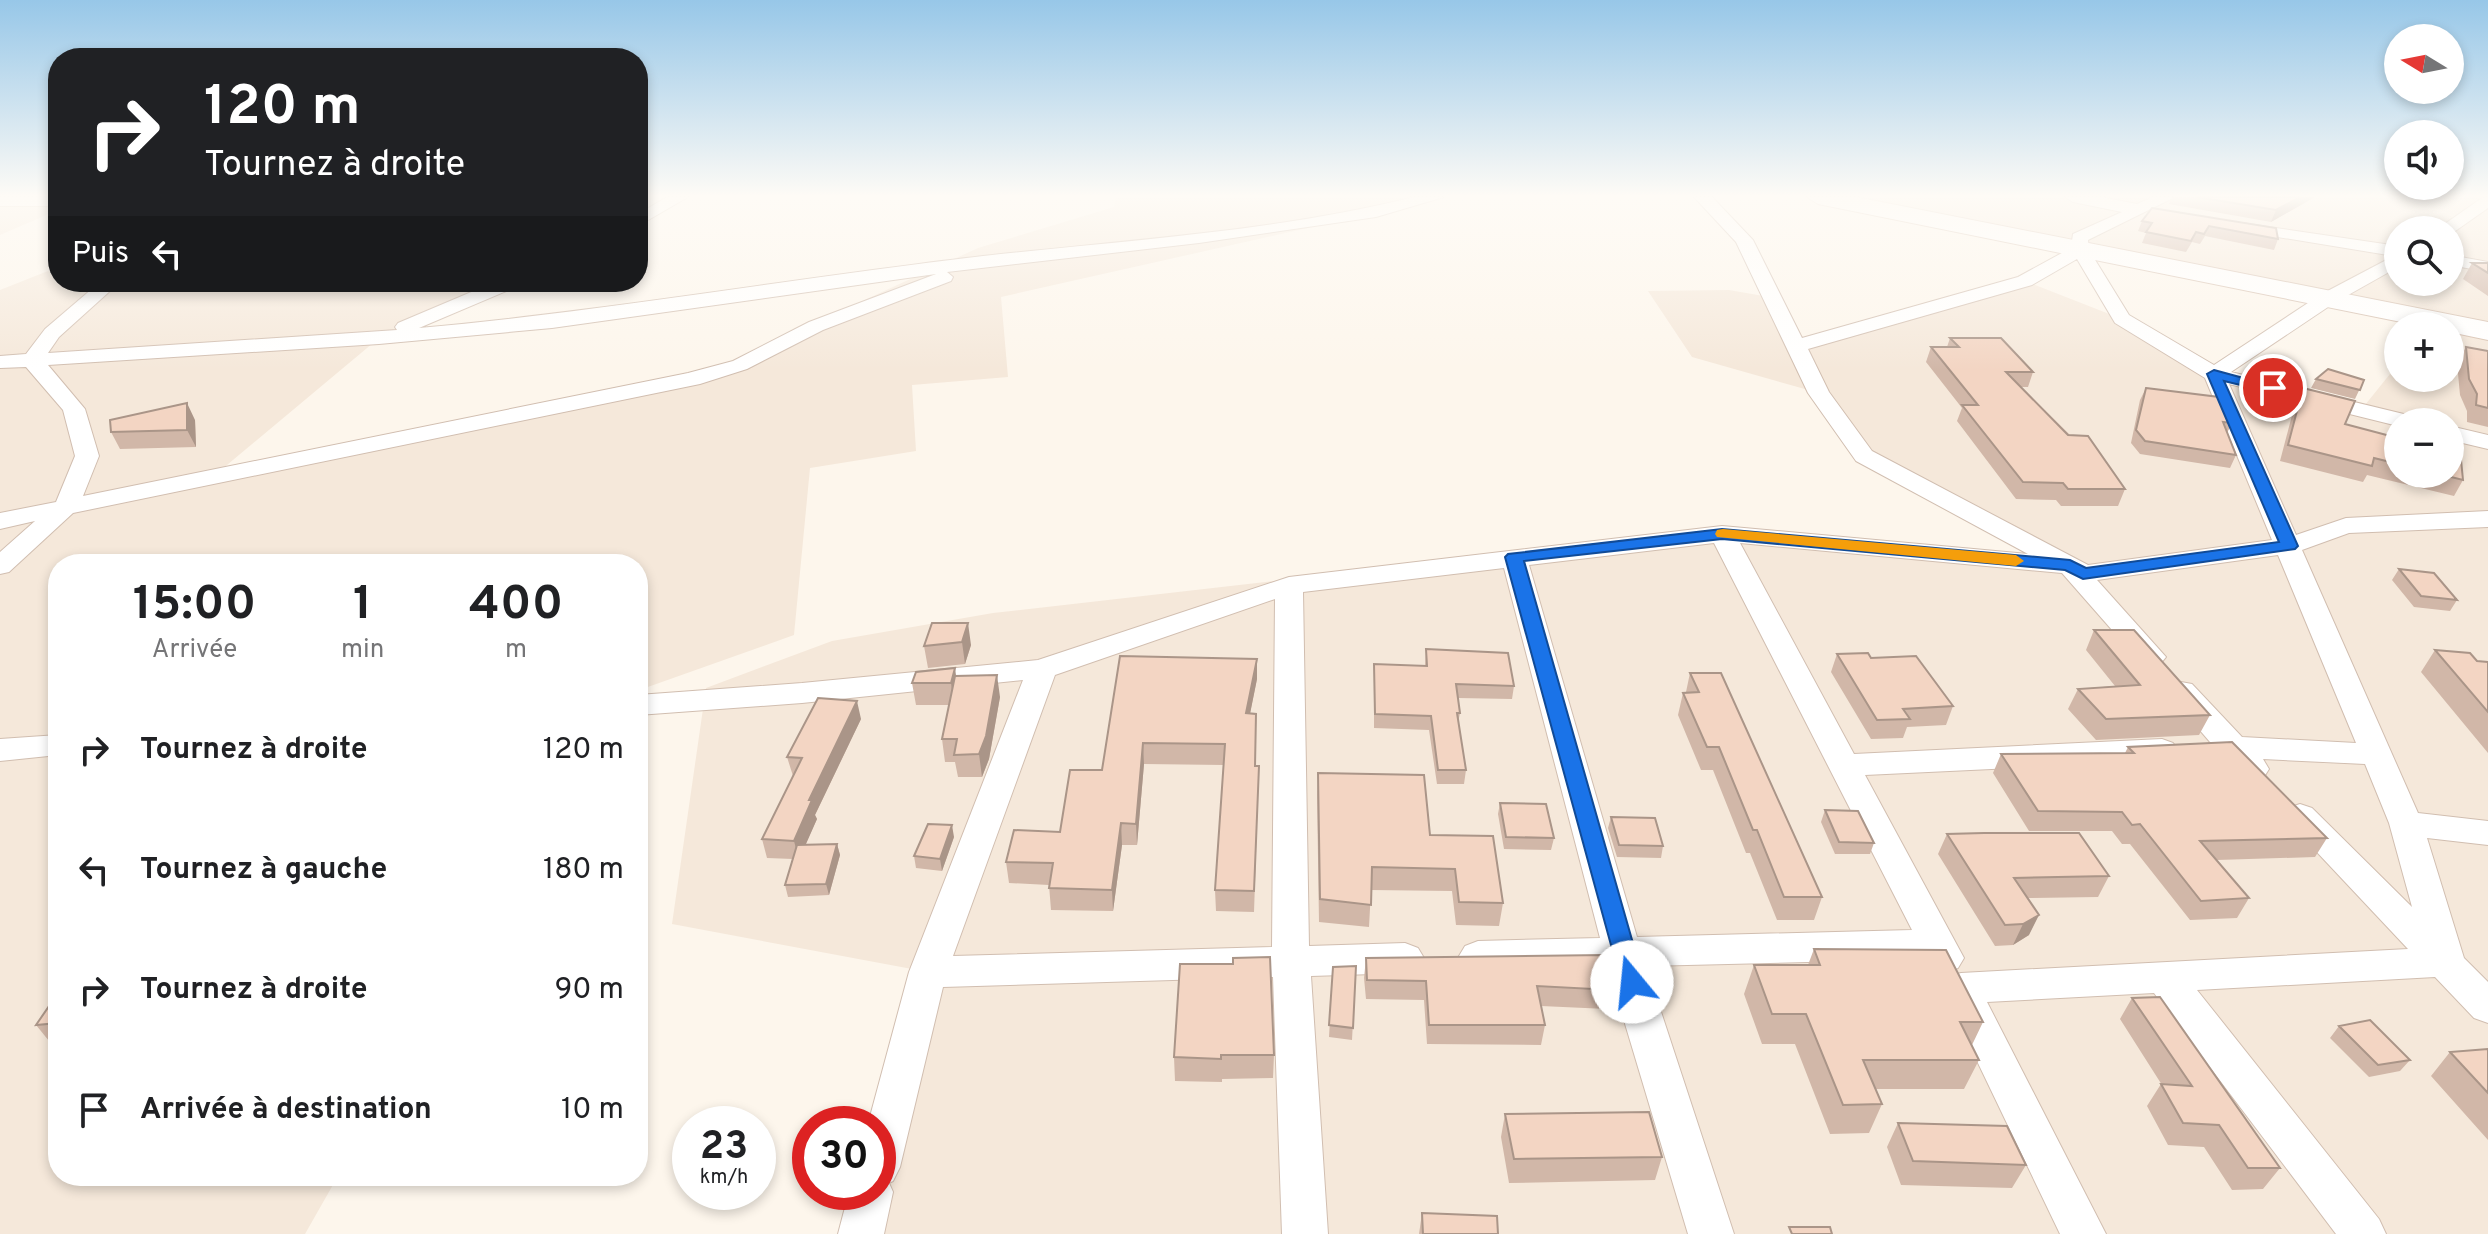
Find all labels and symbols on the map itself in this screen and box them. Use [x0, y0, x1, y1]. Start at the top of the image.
north arrow [2384, 24, 2464, 104]
pin [2239, 354, 2307, 422]
position arrow [1590, 940, 1674, 1024]
speed limit sign: 30 [792, 1106, 896, 1210]

